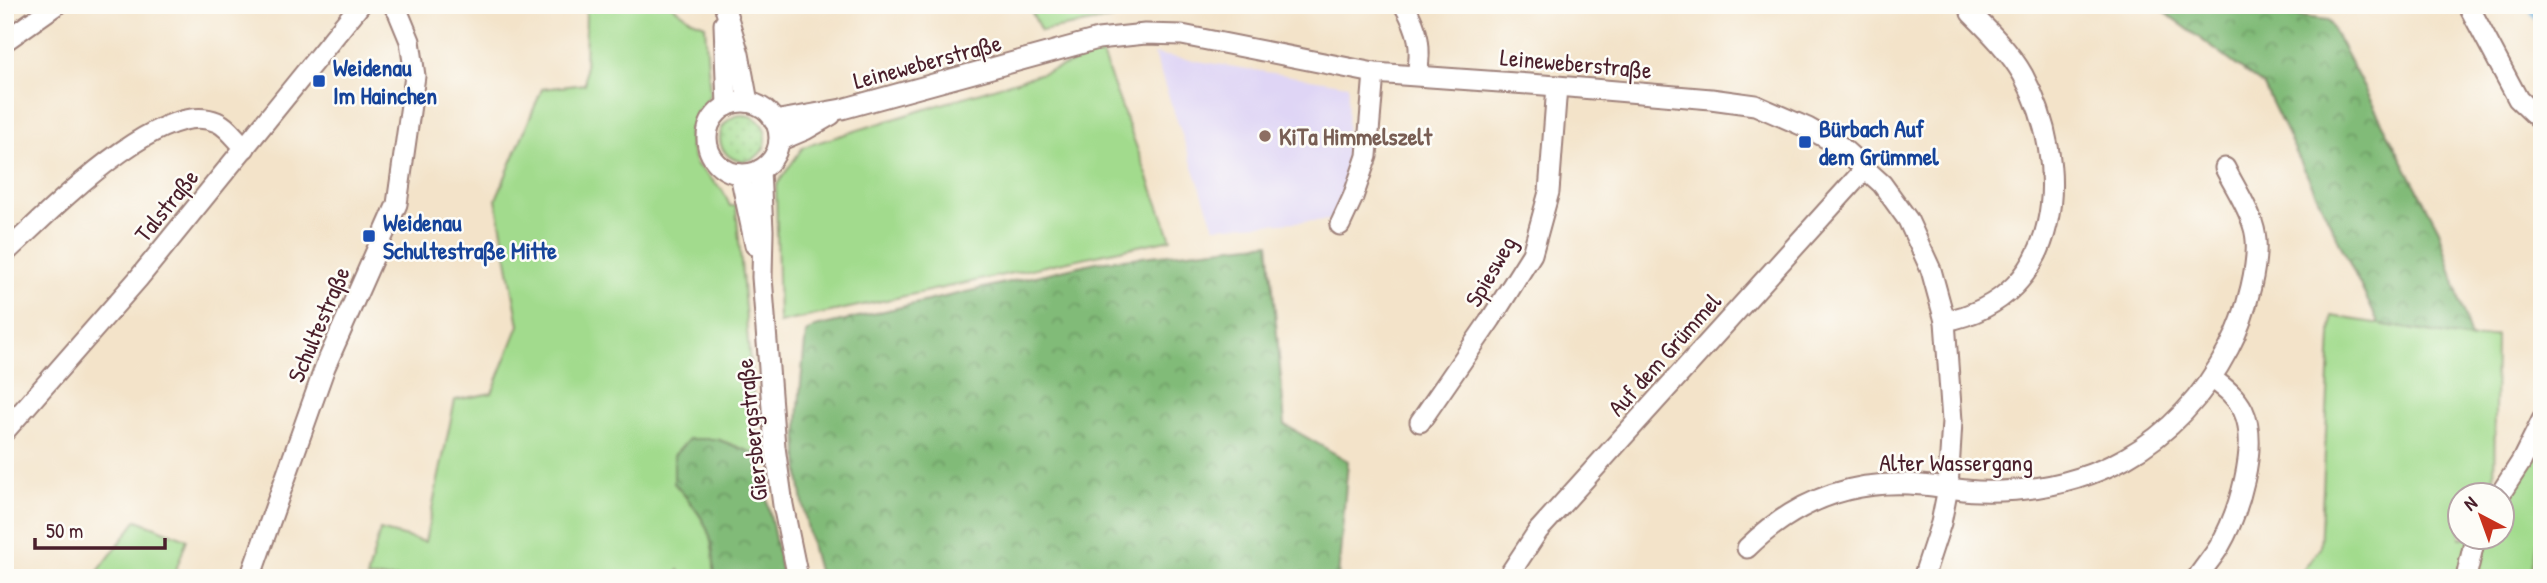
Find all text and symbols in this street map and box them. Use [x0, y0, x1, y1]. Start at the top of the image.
street label: Leineweberstraße [849, 26, 1005, 96]
street label: Leineweberstraße [1499, 40, 1654, 86]
place label: Weidenau Im Hainchen [333, 51, 437, 111]
marker: Weidenau Im Hainchen [311, 73, 327, 89]
place label: Bürbach Auf dem Grümmel [1819, 112, 1939, 172]
place label: KiTa Himmelszelt [1279, 120, 1433, 152]
marker: KiTa Himmelszelt [1257, 128, 1273, 144]
marker: Bürbach Auf dem Grümmel [1797, 134, 1813, 150]
street label: Talstraße [127, 161, 206, 248]
place label: Weidenau Schultestraße Mitte [383, 206, 557, 267]
marker: Weidenau Schultestraße Mitte [361, 228, 377, 244]
street label: Spiesweg [1457, 230, 1523, 312]
street label: Schultestraße [279, 261, 357, 387]
street label: Auf dem Grümmel [1600, 285, 1728, 422]
street label: Giersbergstraße [728, 357, 774, 503]
street label: Alter Wassergang [1879, 446, 2033, 478]
north arrow [2446, 482, 2516, 552]
text: N [2458, 490, 2482, 516]
scale bar [35, 506, 164, 550]
text: 50 m [46, 516, 83, 545]

